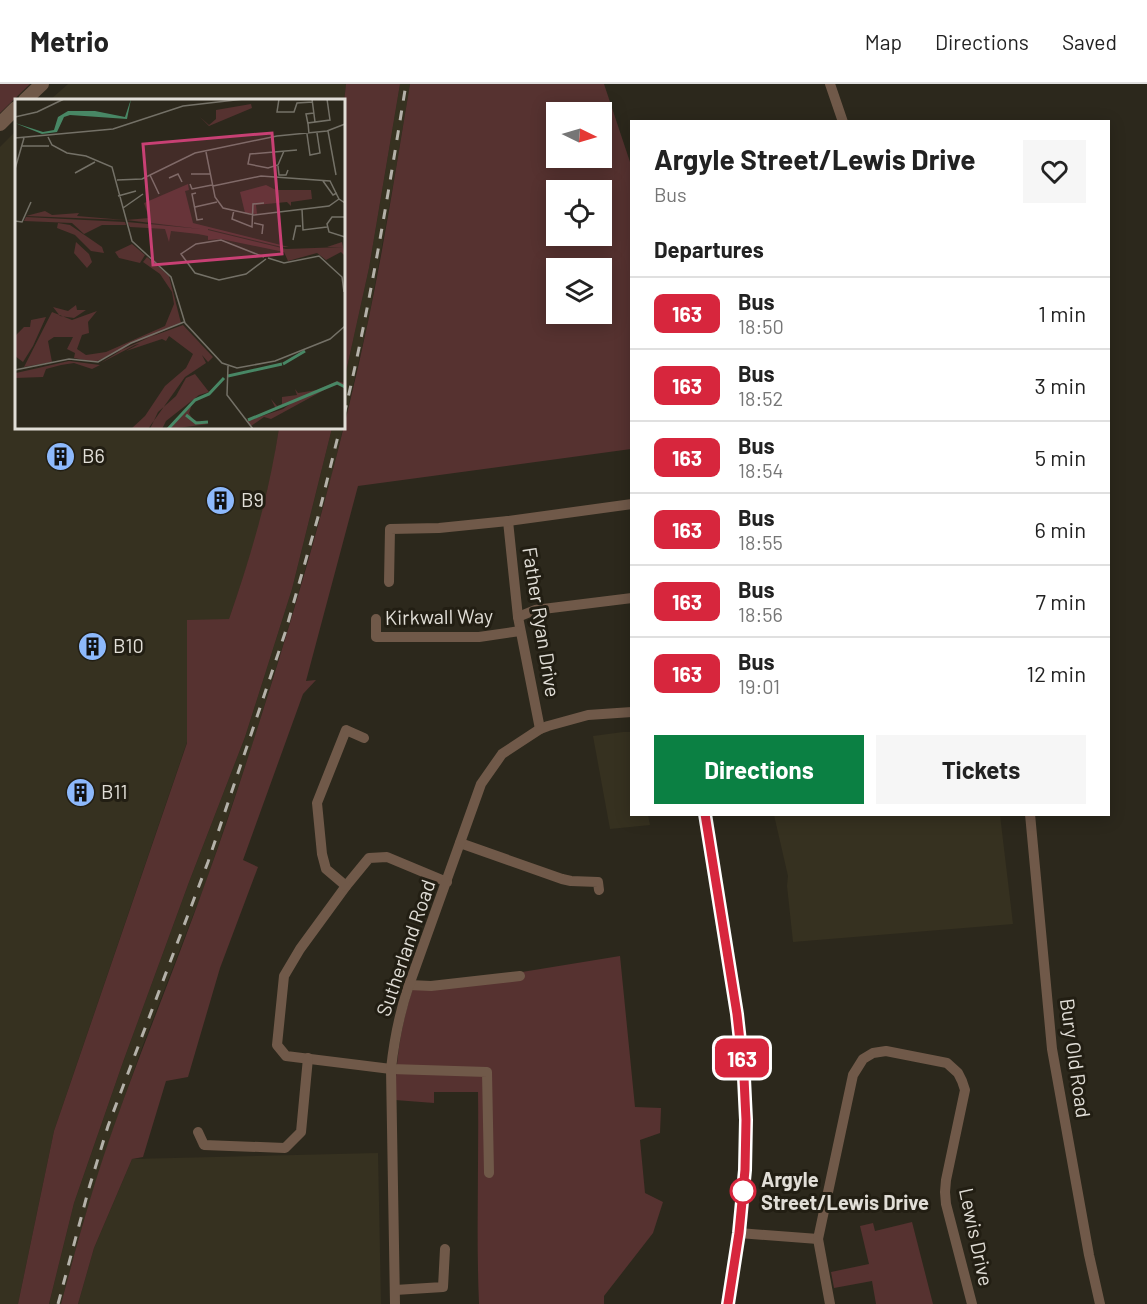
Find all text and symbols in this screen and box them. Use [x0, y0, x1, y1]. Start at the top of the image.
text: Metrio [30, 24, 109, 58]
text: Map [865, 29, 902, 54]
text: Directions [935, 29, 1029, 54]
text: Saved [1062, 29, 1117, 54]
inset map [15, 99, 345, 429]
north arrow [546, 102, 612, 168]
map controls [546, 102, 612, 324]
button: heart [1023, 140, 1086, 203]
text: Argyle Street/Lewis Drive [654, 142, 975, 176]
button: locate [546, 180, 612, 246]
text: Bus [654, 182, 687, 206]
text: Departures [654, 236, 764, 262]
button: layers [546, 258, 612, 324]
text: Bus [738, 288, 775, 314]
text: 1 min [1038, 300, 1086, 326]
text: 163 [672, 301, 702, 326]
text: 18:50 [738, 314, 784, 338]
text: Bus [738, 360, 775, 386]
text: 3 min [1035, 372, 1086, 398]
text: 163 [672, 373, 702, 398]
text: 18:52 [738, 386, 783, 410]
text: Bus [738, 432, 775, 458]
building icon: B6 [45, 440, 77, 472]
place label: B6 [82, 443, 105, 467]
text: 5 min [1035, 444, 1086, 470]
text: 163 [672, 445, 702, 470]
text: 18:54 [738, 458, 784, 482]
building icon: B9 [204, 484, 236, 516]
place label: B9 [241, 487, 264, 511]
text: Bus [738, 504, 775, 530]
text: 6 min [1035, 516, 1086, 542]
text: 163 [672, 517, 702, 542]
text: 18:55 [738, 530, 783, 554]
street label: Father Ryan Drive [518, 545, 566, 699]
text: Bus [738, 576, 775, 602]
text: 7 min [1036, 588, 1086, 614]
text: 163 [672, 589, 702, 614]
text: 18:56 [738, 602, 783, 626]
street label: Kirkwall Way [385, 603, 493, 629]
building icon: B10 [76, 630, 108, 662]
place label: B10 [113, 633, 144, 657]
text: Bus [738, 648, 775, 674]
text: 12 min [1026, 660, 1086, 686]
text: 163 [672, 661, 702, 686]
text: 19:01 [738, 674, 780, 698]
button: Directions [654, 735, 864, 804]
button: Tickets [876, 735, 1086, 804]
building icon: B11 [64, 776, 96, 808]
place label: B11 [101, 779, 128, 803]
street label: Sutherland Road [370, 876, 440, 1019]
street label: Bury Old Road [1056, 997, 1096, 1119]
line badge: 163 [708, 1038, 777, 1078]
text: 163 [727, 1046, 757, 1071]
place label: Argyle Street/Lewis Drive [761, 1167, 929, 1214]
marker: Argyle Street/Lewis Drive [730, 1178, 756, 1204]
street label: Lewis Drive [955, 1186, 999, 1288]

